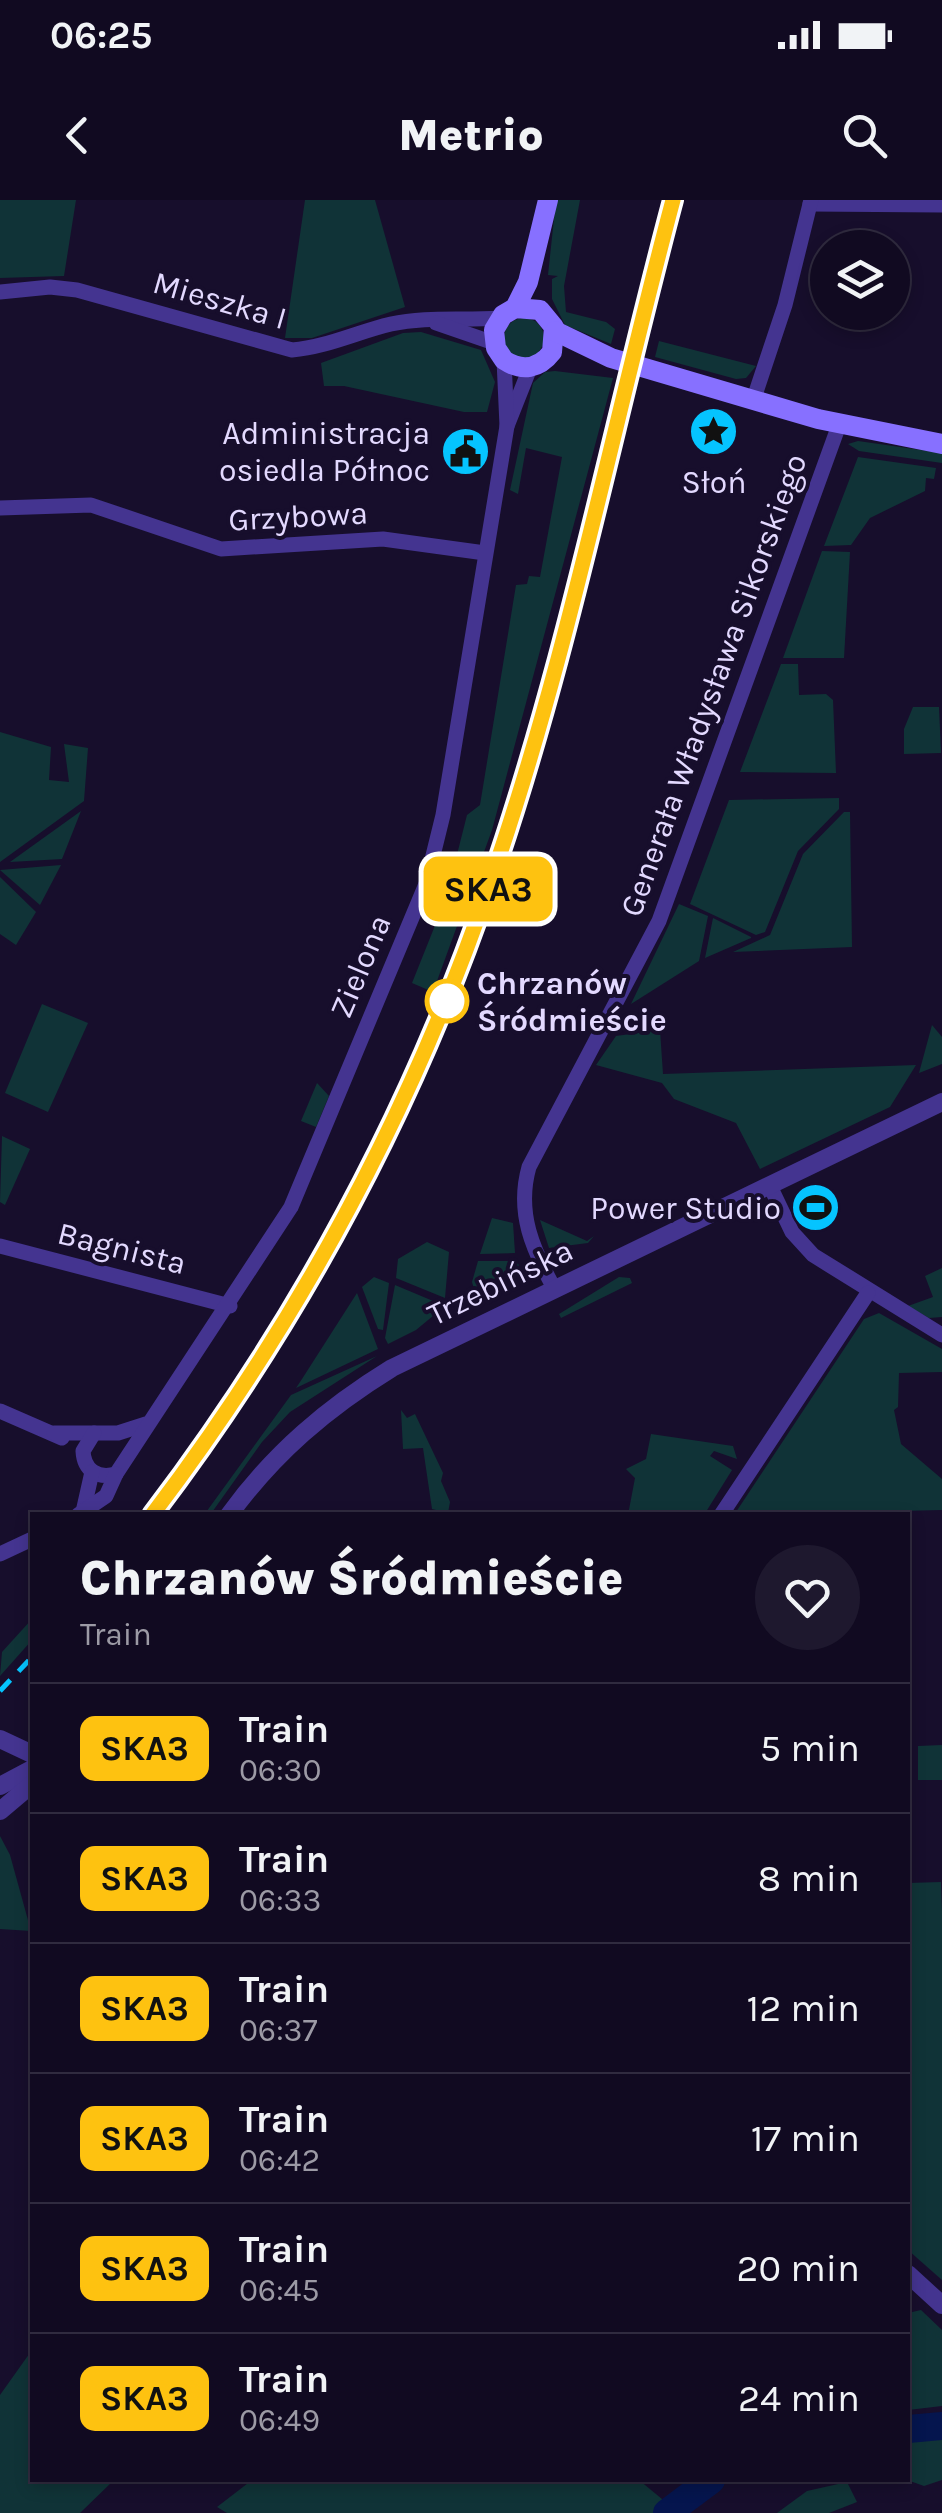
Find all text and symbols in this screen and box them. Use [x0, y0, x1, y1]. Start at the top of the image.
text: 06:25 [50, 13, 152, 58]
icon: back [50, 108, 105, 163]
icon: search [837, 108, 892, 163]
text: Metrio [398, 109, 544, 161]
map controls [810, 230, 910, 330]
button: layers [810, 230, 910, 330]
street label: Mieszka I [149, 264, 291, 337]
place icon: Słoń [688, 406, 740, 458]
place label: Administracja osiedla Północ [219, 415, 430, 489]
public building icon: Administracja osiedla Północ [439, 425, 491, 477]
street label: Generała Władysława Sikorskiego [612, 449, 815, 921]
place label: Słoń [681, 464, 747, 501]
street label: Grzybowa [227, 494, 369, 539]
line badge: SKA3 [418, 856, 558, 922]
text: SKA3 [444, 869, 532, 910]
street label: Zielona [322, 909, 399, 1023]
place label: Chrzanów Śródmieście [477, 965, 667, 1039]
marker: Chrzanów Śródmieście [426, 980, 468, 1022]
sports icon: Power Studio [790, 1182, 842, 1234]
place label: Power Studio [590, 1190, 781, 1227]
street label: Bagnista [54, 1215, 190, 1282]
street label: Trzebińska [421, 1231, 579, 1334]
button: heart [755, 1545, 860, 1650]
text: Chrzanów Śródmieście [80, 1550, 624, 1606]
text: Train [80, 1616, 152, 1653]
text: Train [239, 1707, 329, 1752]
text: 5 min [760, 1726, 860, 1771]
text: SKA3 [100, 1728, 189, 1769]
text: 06:30 [239, 1752, 321, 1789]
text: Train [239, 1837, 329, 1882]
text: 8 min [758, 1856, 860, 1901]
text: SKA3 [100, 1858, 189, 1899]
text: 06:33 [239, 1882, 321, 1919]
text: Train [239, 1967, 329, 2012]
text: 12 min [747, 1986, 860, 2031]
text: SKA3 [100, 1988, 189, 2029]
text: 06:37 [239, 2012, 317, 2049]
text: Train [239, 2097, 329, 2142]
text: 17 min [751, 2116, 860, 2161]
text: SKA3 [100, 2118, 189, 2159]
text: 06:42 [239, 2142, 320, 2179]
text: Train [239, 2227, 329, 2272]
text: 20 min [737, 2246, 860, 2291]
text: SKA3 [100, 2248, 189, 2289]
text: 06:45 [239, 2272, 320, 2309]
text: Train [239, 2357, 329, 2402]
text: 24 min [738, 2376, 860, 2421]
text: SKA3 [100, 2378, 189, 2419]
text: 06:49 [239, 2402, 320, 2439]

